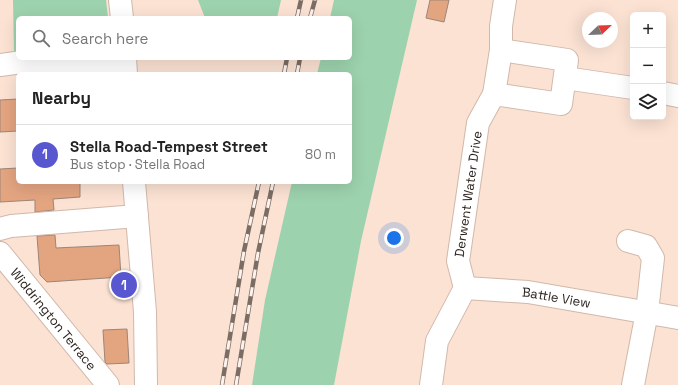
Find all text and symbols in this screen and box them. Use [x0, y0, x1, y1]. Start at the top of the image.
north arrow [582, 12, 618, 48]
map controls [630, 12, 666, 120]
button: + [630, 12, 666, 48]
search box [16, 16, 352, 60]
icon: search [30, 27, 52, 49]
text: Search here [62, 29, 148, 48]
button: − [630, 48, 666, 84]
button: layers [630, 84, 666, 120]
text: Nearby [32, 87, 91, 109]
street label: Derwent Water Drive [450, 130, 485, 258]
text: Stella Road-Tempest Street [70, 137, 268, 156]
text: 1 [42, 146, 48, 163]
text: 80 m [305, 146, 336, 163]
text: Bus stop · Stella Road [70, 156, 205, 173]
your location [384, 228, 404, 248]
street label: Widdrington Terrace [7, 264, 101, 373]
pin: 1 [111, 270, 137, 300]
street label: Battle View [522, 283, 592, 311]

